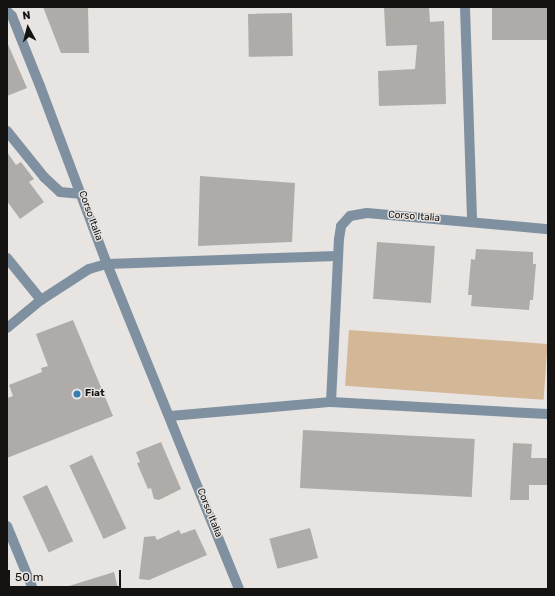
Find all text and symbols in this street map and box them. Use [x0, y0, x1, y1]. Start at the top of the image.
north arrow [8, 8, 48, 48]
text: N [22, 9, 31, 23]
street label: Corso Italia [75, 190, 105, 242]
street label: Corso Italia [388, 209, 440, 225]
place label: Fiat [85, 388, 105, 400]
marker: Fiat [72, 389, 82, 399]
street label: Corso Italia [194, 487, 224, 539]
scale bar [10, 562, 123, 588]
text: 50 m [15, 570, 43, 584]

